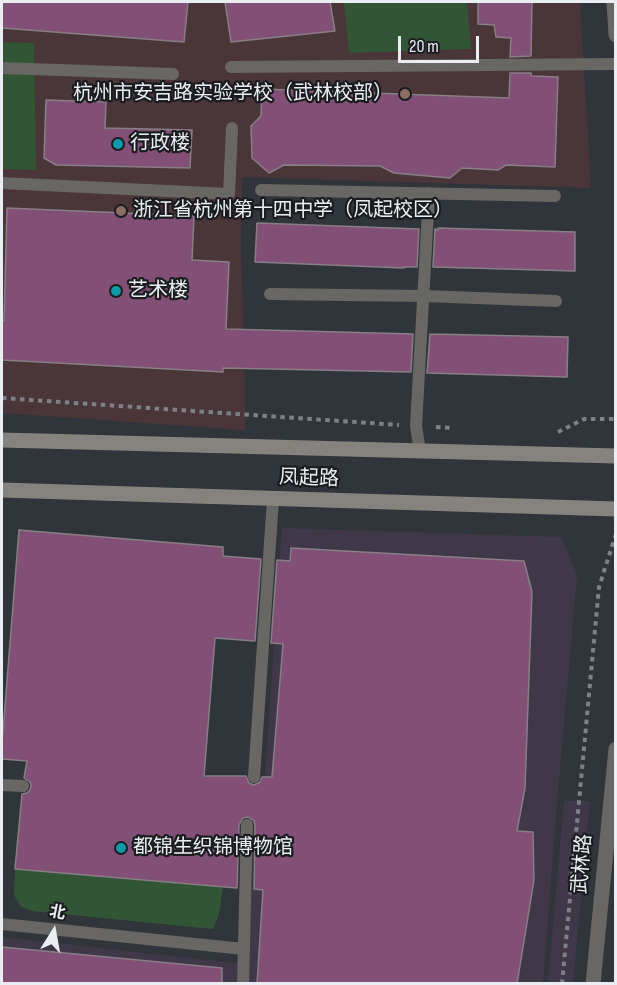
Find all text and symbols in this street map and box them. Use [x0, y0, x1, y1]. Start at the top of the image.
scale bar [401, 24, 482, 62]
text: 20 m [409, 36, 439, 57]
place label: 杭州市安吉路实验学校（武林校部） [73, 82, 393, 106]
marker: 杭州市安吉路实验学校（武林校部） [398, 87, 412, 101]
place label: 行政楼 [130, 132, 190, 156]
marker: 行政楼 [111, 137, 125, 151]
place label: 浙江省杭州第十四中学（凤起校区） [133, 199, 453, 223]
marker: 浙江省杭州第十四中学（凤起校区） [114, 204, 128, 218]
place label: 艺术楼 [128, 279, 188, 303]
marker: 艺术楼 [109, 284, 123, 298]
street label: 凤起路 [279, 466, 339, 492]
street label: 武林路 [568, 833, 598, 895]
place label: 都锦生织锦博物馆 [133, 836, 293, 860]
marker: 都锦生织锦博物馆 [114, 841, 128, 855]
north arrow [24, 901, 84, 961]
text: 北 [48, 902, 67, 924]

